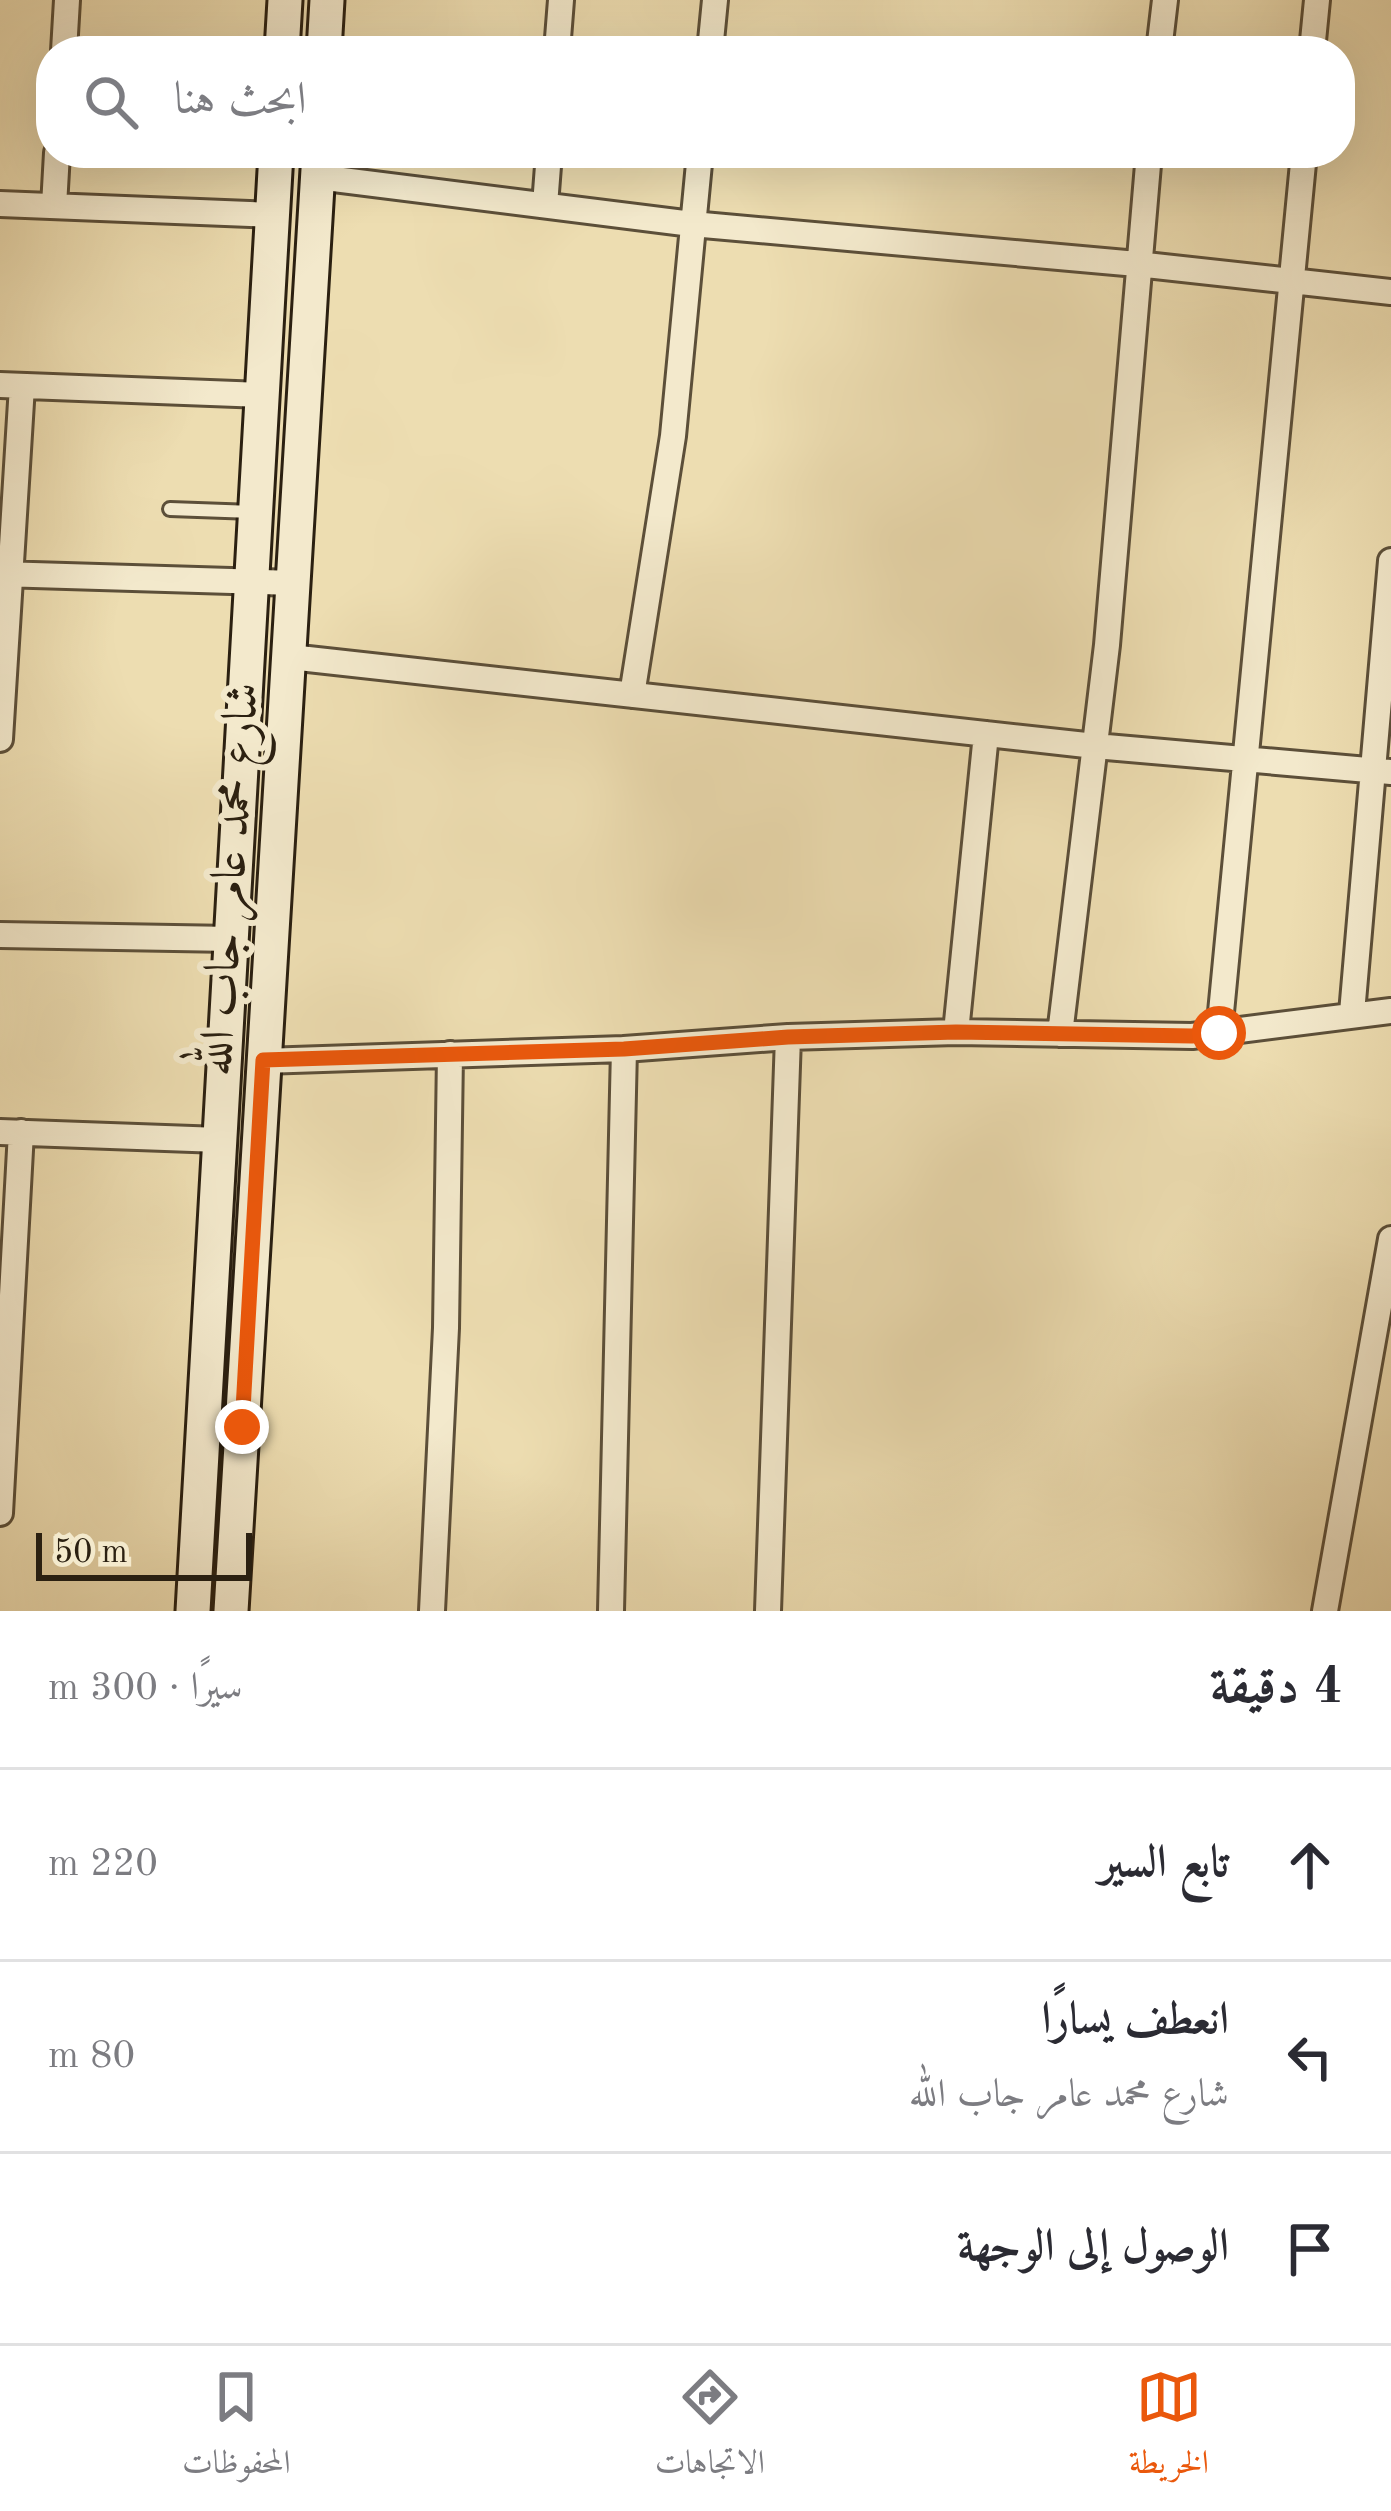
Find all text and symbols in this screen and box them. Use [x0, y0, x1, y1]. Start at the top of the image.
search box [36, 36, 1355, 168]
icon: search [78, 69, 144, 135]
text: ابحث هنا [174, 79, 307, 124]
street label: شارع محمد عامر جاب الله [177, 680, 281, 1078]
route start [1192, 1006, 1246, 1060]
route end [215, 1400, 269, 1454]
scale bar [36, 1527, 252, 1580]
text: 50 m [54, 1537, 128, 1570]
text: 4 دقيقة [1210, 1663, 1343, 1714]
text: سيرًا · 300 m [48, 1669, 243, 1708]
icon: ahead [1277, 1832, 1343, 1898]
text: تابع السير [1099, 1842, 1229, 1887]
text: 220 m [48, 1845, 158, 1884]
text: انعطف يسارًا [1042, 1999, 1229, 2044]
icon: left [1277, 2024, 1343, 2090]
text: 80 m [48, 2037, 135, 2076]
text: شارع محمد عامر جاب الله [909, 2076, 1229, 2115]
icon: arrive [1277, 2216, 1343, 2282]
text: الوصول إلى الوجهة [957, 2226, 1229, 2271]
tab: المحفوظات [182, 2364, 291, 2494]
tab: الاتجاهات [655, 2364, 765, 2494]
tab: الخريطة [1129, 2364, 1209, 2494]

